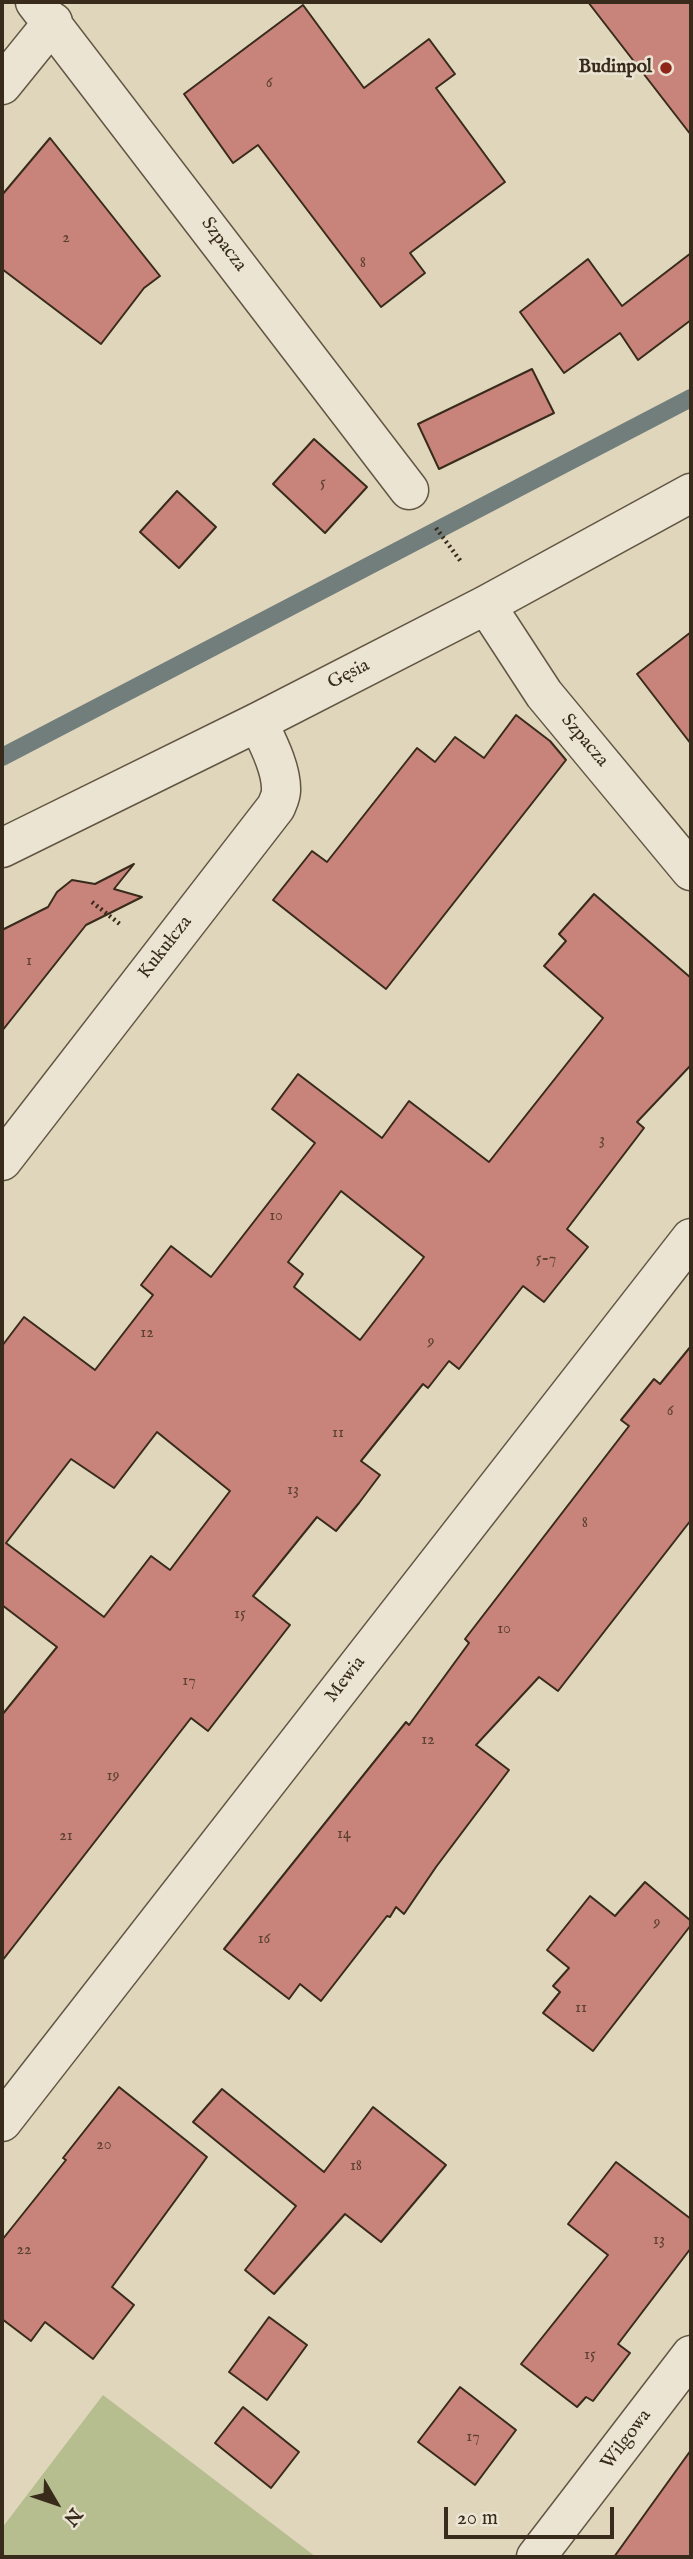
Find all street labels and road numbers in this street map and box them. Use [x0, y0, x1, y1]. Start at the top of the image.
street label: Szpacza [195, 213, 251, 277]
street label: Gęsia [324, 655, 374, 695]
street label: Szpacza [555, 710, 613, 772]
street label: Kukułcza [134, 912, 198, 984]
street label: Mewia [321, 1652, 371, 1708]
street label: Wilgowa [597, 2405, 657, 2475]

